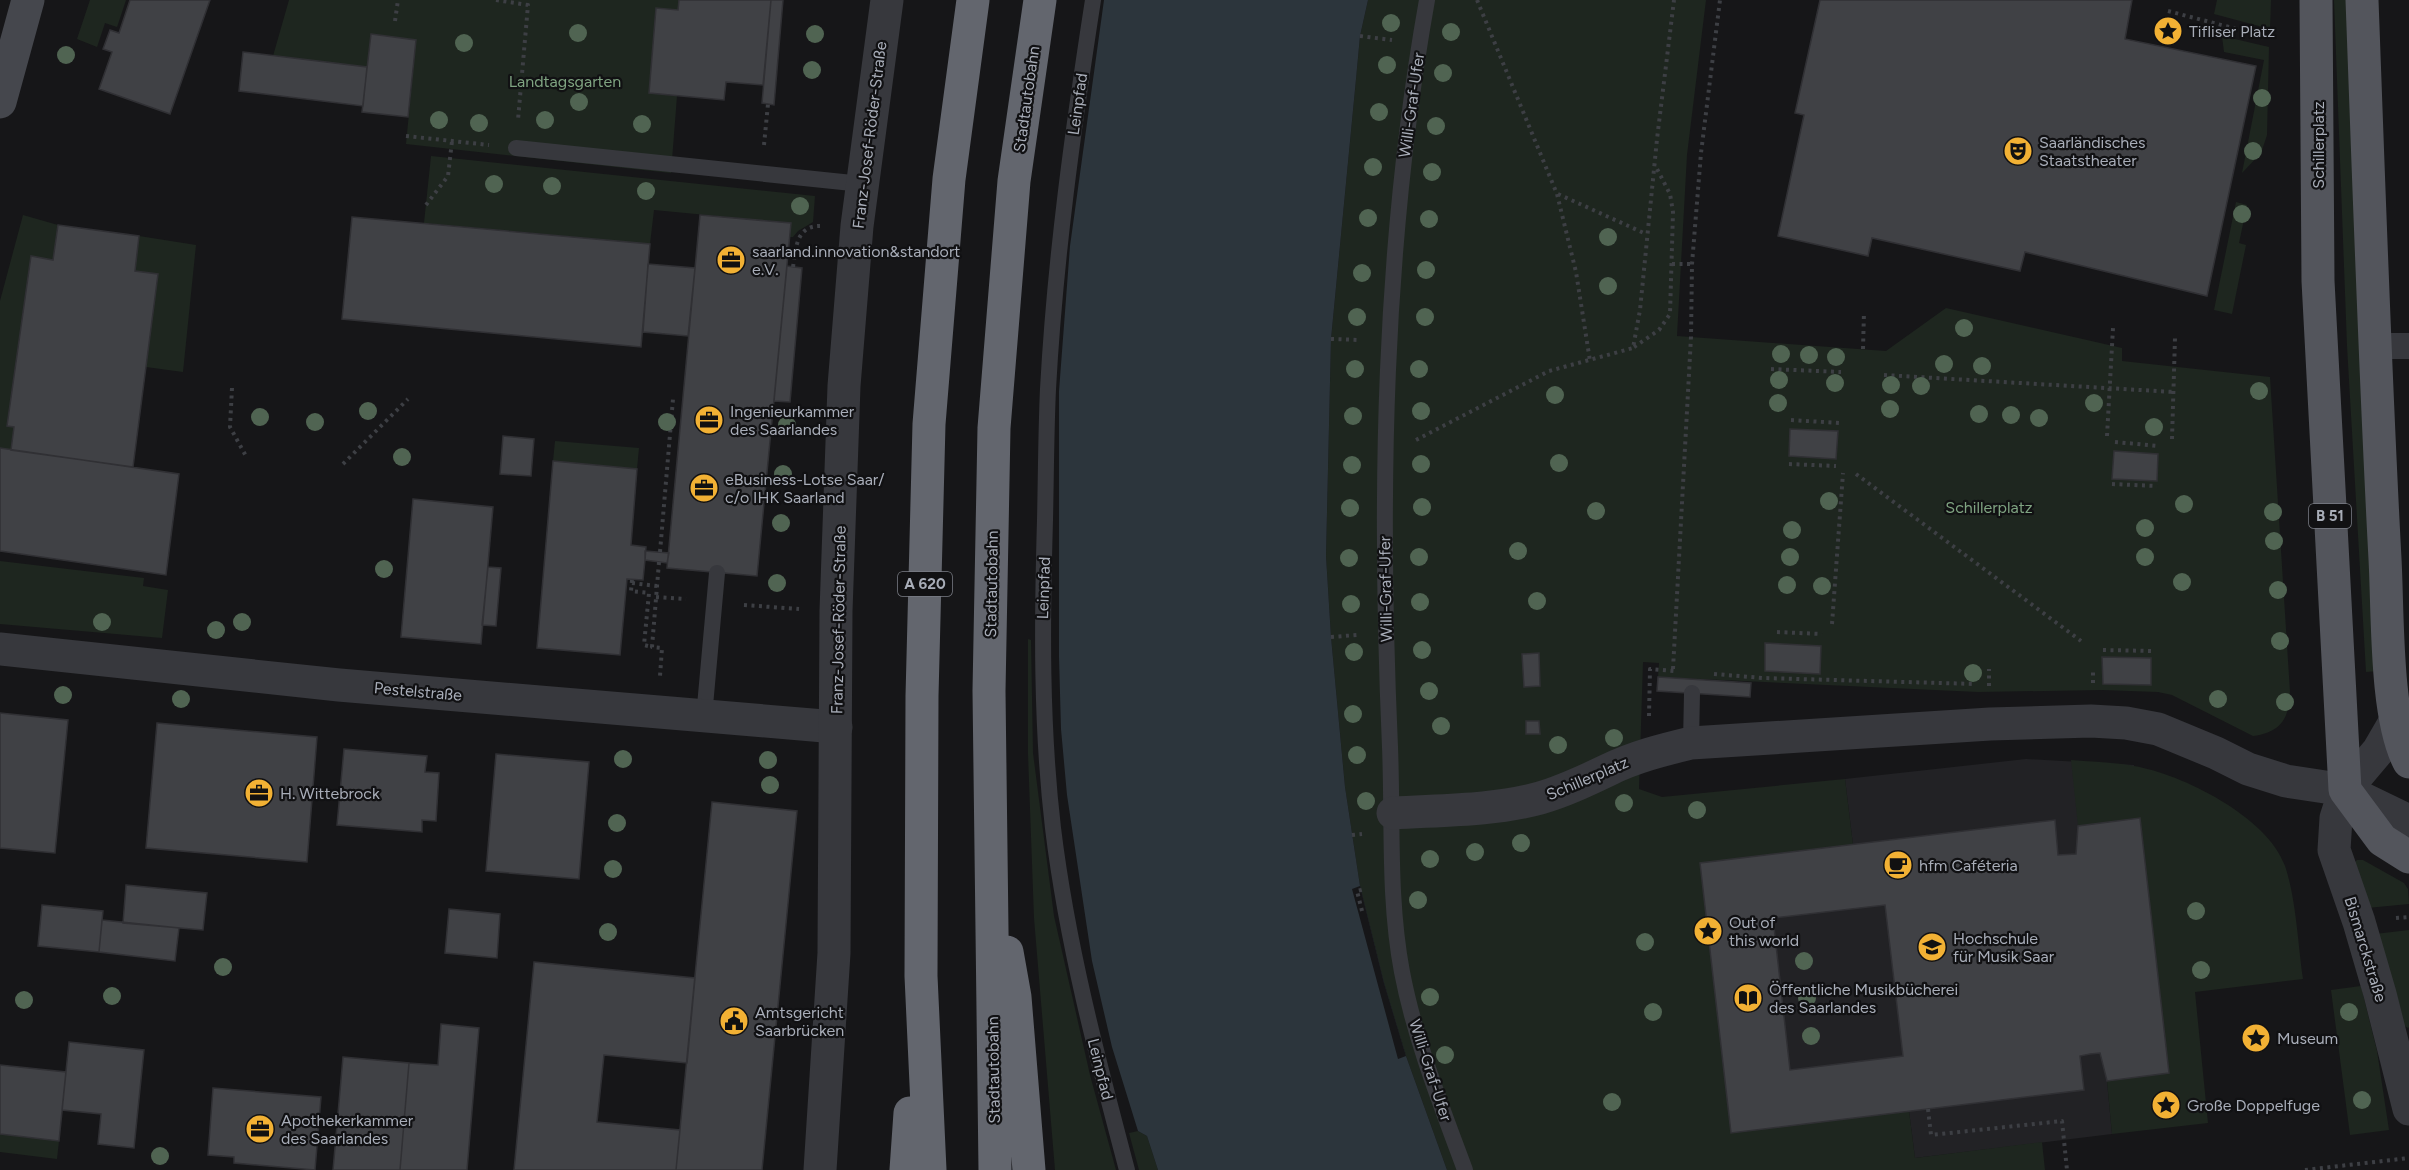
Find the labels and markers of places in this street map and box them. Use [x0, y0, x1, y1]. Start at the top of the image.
place icon: Tifliser Platz [2152, 15, 2184, 47]
place label: Tifliser Platz [2189, 22, 2275, 41]
place label: Saarländisches Staatstheater [2039, 133, 2145, 170]
theatre icon: Saarländisches Staatstheater [2002, 135, 2034, 167]
place label: saarland.innovation&standort e.V. [752, 242, 960, 279]
office icon: saarland.innovation&standort e.V. [715, 244, 747, 276]
place label: Ingenieurkammer des Saarlandes [730, 402, 855, 439]
office icon: Ingenieurkammer des Saarlandes [693, 404, 725, 436]
place label: eBusiness-Lotse Saar/ c/o IHK Saarland [725, 470, 884, 507]
office icon: eBusiness-Lotse Saar/ c/o IHK Saarland [688, 472, 720, 504]
office icon: H. Wittebrock [243, 777, 275, 809]
place label: H. Wittebrock [280, 784, 380, 803]
cafe icon: hfm Caféteria [1882, 849, 1914, 881]
place label: hfm Caféteria [1919, 856, 2018, 875]
place label: Out of this world [1729, 913, 1799, 950]
place icon: Out of this world [1692, 915, 1724, 947]
place label: Hochschule für Musik Saar [1953, 929, 2055, 966]
school or university icon: Hochschule für Musik Saar [1916, 931, 1948, 963]
place label: Öffentliche Musikbücherei des Saarlandes [1769, 980, 1958, 1017]
library icon: Öffentliche Musikbücherei des Saarlandes [1732, 982, 1764, 1014]
place label: Amtsgericht Saarbrücken [755, 1003, 844, 1040]
public building icon: Amtsgericht Saarbrücken [718, 1005, 750, 1037]
place icon: Museum [2240, 1022, 2272, 1054]
place label: Museum [2277, 1029, 2338, 1048]
place icon: Große Doppelfuge [2150, 1089, 2182, 1121]
place label: Große Doppelfuge [2187, 1096, 2320, 1115]
place label: Apothekerkammer des Saarlandes [281, 1111, 414, 1148]
office icon: Apothekerkammer des Saarlandes [244, 1113, 276, 1145]

